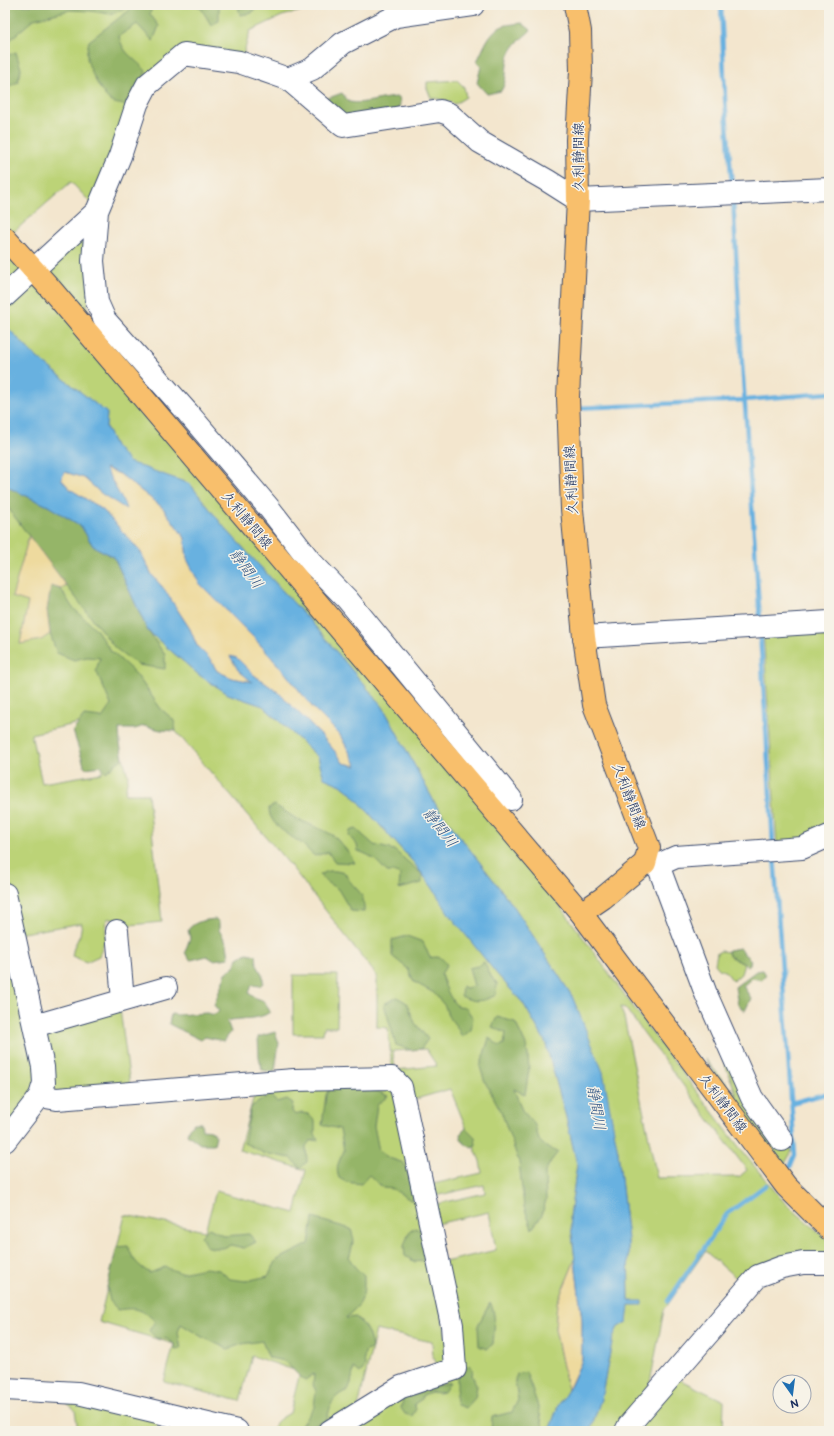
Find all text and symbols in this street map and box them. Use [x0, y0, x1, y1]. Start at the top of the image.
street label: 久利静間線 [570, 122, 587, 192]
street label: 久利静間線 [561, 445, 581, 515]
street label: 久利静間線 [218, 488, 276, 552]
water label: 静間川 [225, 545, 267, 593]
street label: 久利静間線 [609, 760, 649, 832]
water label: 静間川 [419, 804, 461, 852]
street label: 久利静間線 [695, 1070, 751, 1136]
water label: 静間川 [583, 1084, 609, 1132]
north arrow [772, 1374, 812, 1414]
text: N [789, 1396, 800, 1411]

